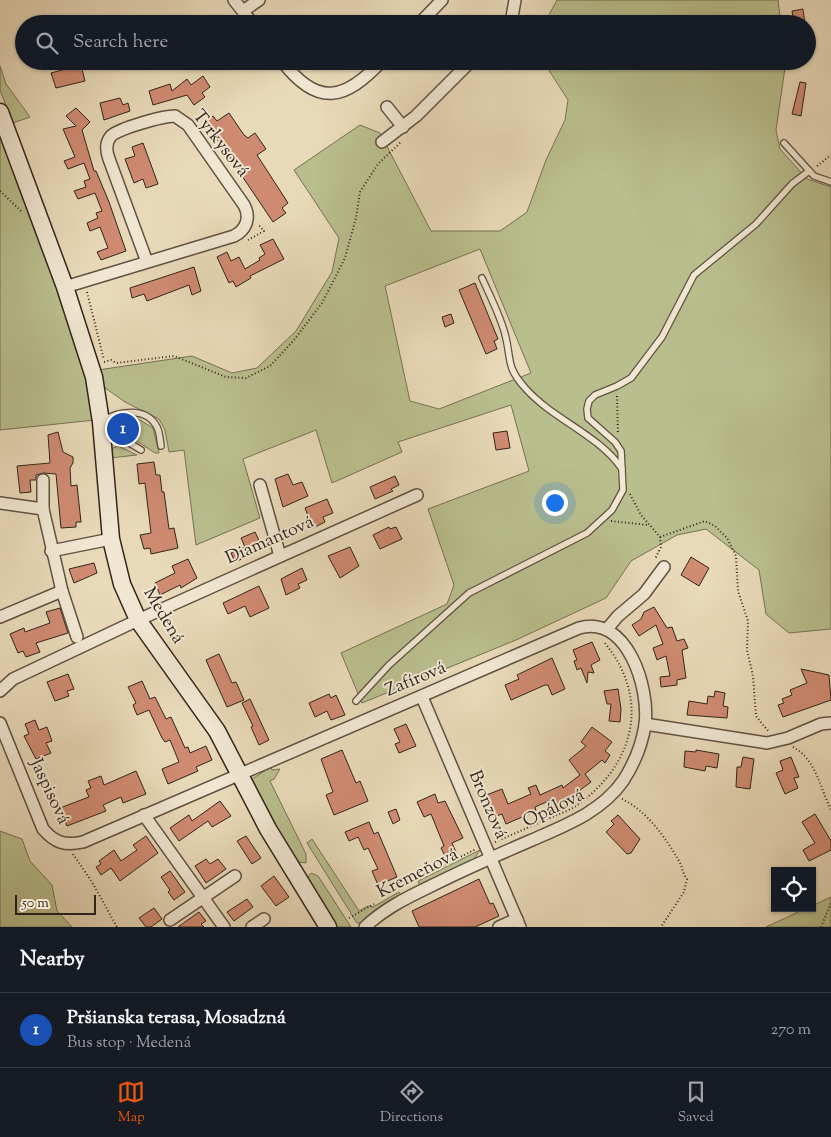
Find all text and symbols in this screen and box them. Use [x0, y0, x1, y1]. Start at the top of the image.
search box [15, 15, 816, 70]
icon: search [33, 29, 61, 57]
text: Search here [73, 29, 168, 56]
street label: Tyrkysová [185, 105, 255, 183]
pin: 1 [107, 410, 139, 448]
your location [542, 490, 568, 516]
street label: Diamantová [222, 510, 318, 572]
street label: Medená [136, 583, 190, 649]
street label: Zafírová [382, 656, 450, 704]
street label: Jaspisová [22, 754, 76, 829]
street label: Bronzová [461, 767, 513, 843]
street label: Opálová [519, 783, 589, 835]
street label: Kremeňová [373, 842, 463, 906]
map controls [771, 867, 816, 912]
button: locate [771, 867, 816, 912]
scale bar [15, 892, 96, 915]
text: 50 m [22, 894, 49, 914]
text: Nearby [20, 945, 85, 975]
text: Pršianska terasa, Mosadzná [67, 1005, 286, 1032]
text: 1 [33, 1019, 39, 1042]
text: 270 m [771, 1019, 811, 1042]
text: Bus stop · Medená [67, 1032, 191, 1055]
tab: Map [117, 1078, 145, 1128]
tab: Directions [380, 1078, 443, 1128]
tab: Saved [678, 1078, 714, 1128]

